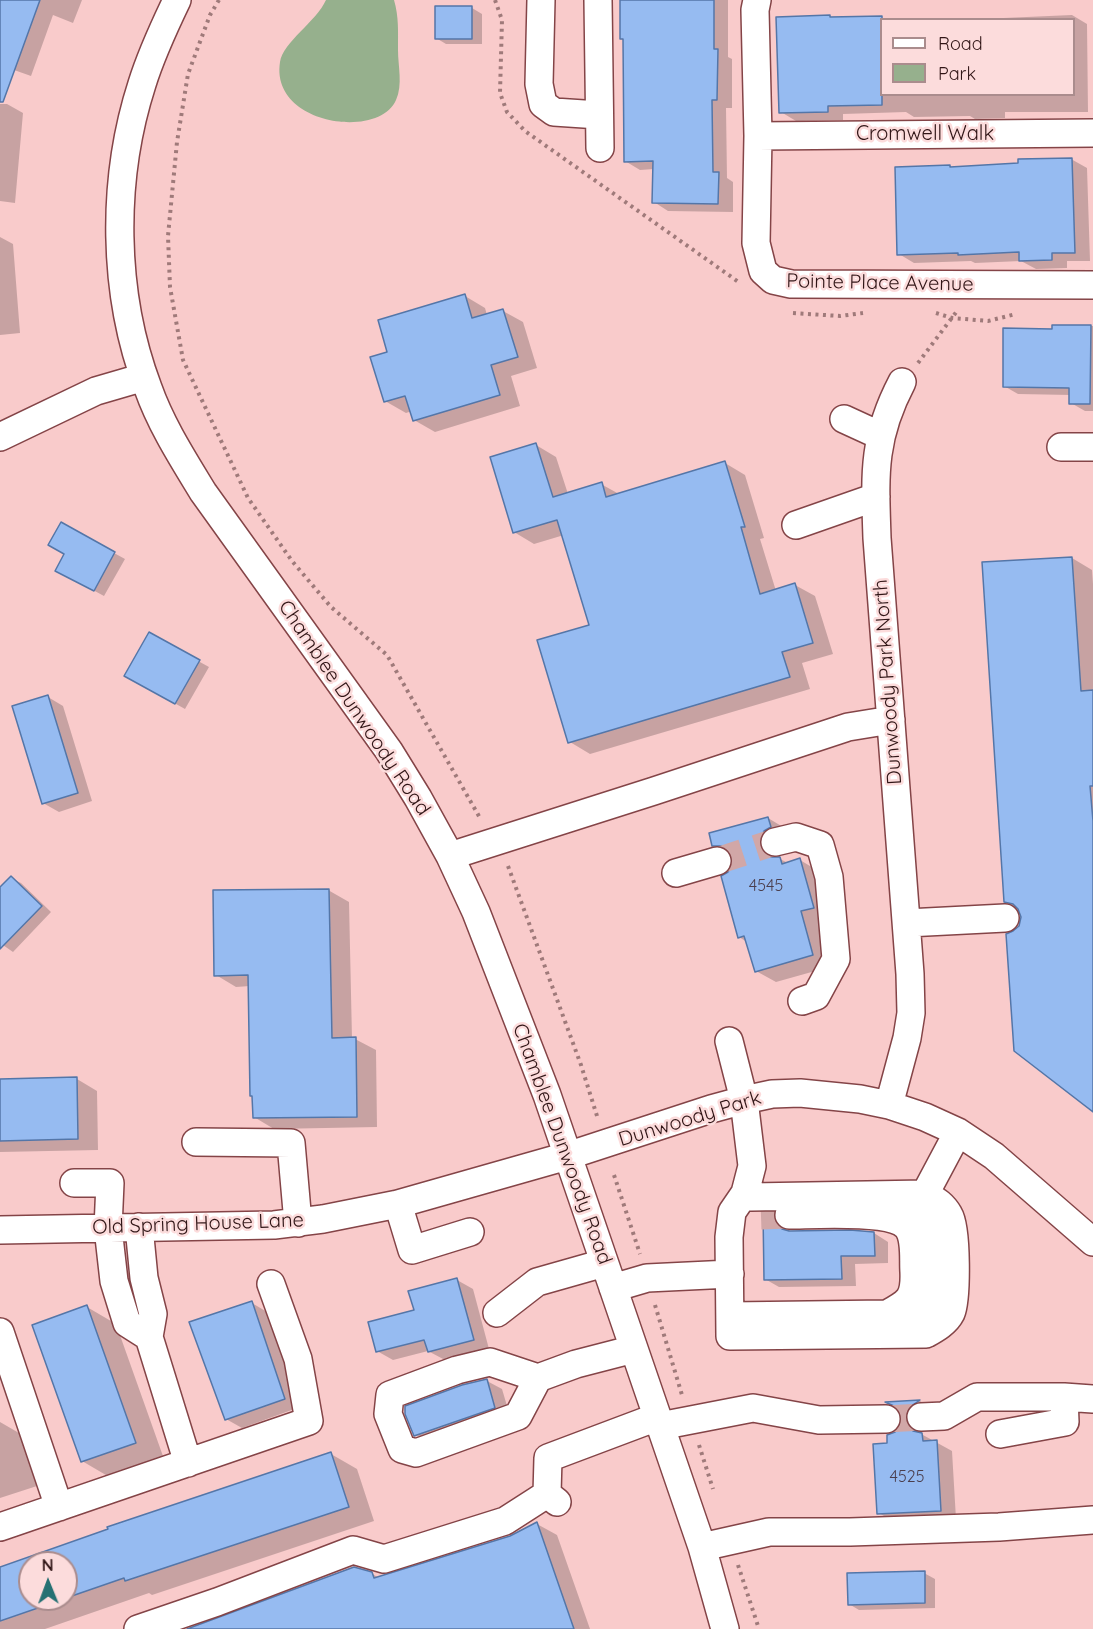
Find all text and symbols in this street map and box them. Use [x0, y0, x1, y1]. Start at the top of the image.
legend [880, 18, 1075, 96]
text: Road [938, 32, 983, 55]
text: Park [938, 62, 976, 85]
street label: Cromwell Walk [856, 122, 994, 146]
street label: Pointe Place Avenue [786, 269, 974, 297]
street label: Dunwoody Park North [869, 579, 907, 785]
street label: Chamblee Dunwoody Road [273, 596, 435, 820]
house number: 4545 [749, 876, 783, 896]
street label: Chamblee Dunwoody Road [507, 1020, 617, 1268]
street label: Dunwoody Park [616, 1086, 764, 1152]
street label: Old Spring House Lane [92, 1208, 304, 1240]
house number: 4525 [890, 1467, 924, 1487]
north arrow [18, 1551, 78, 1611]
text: N [42, 1555, 54, 1575]

